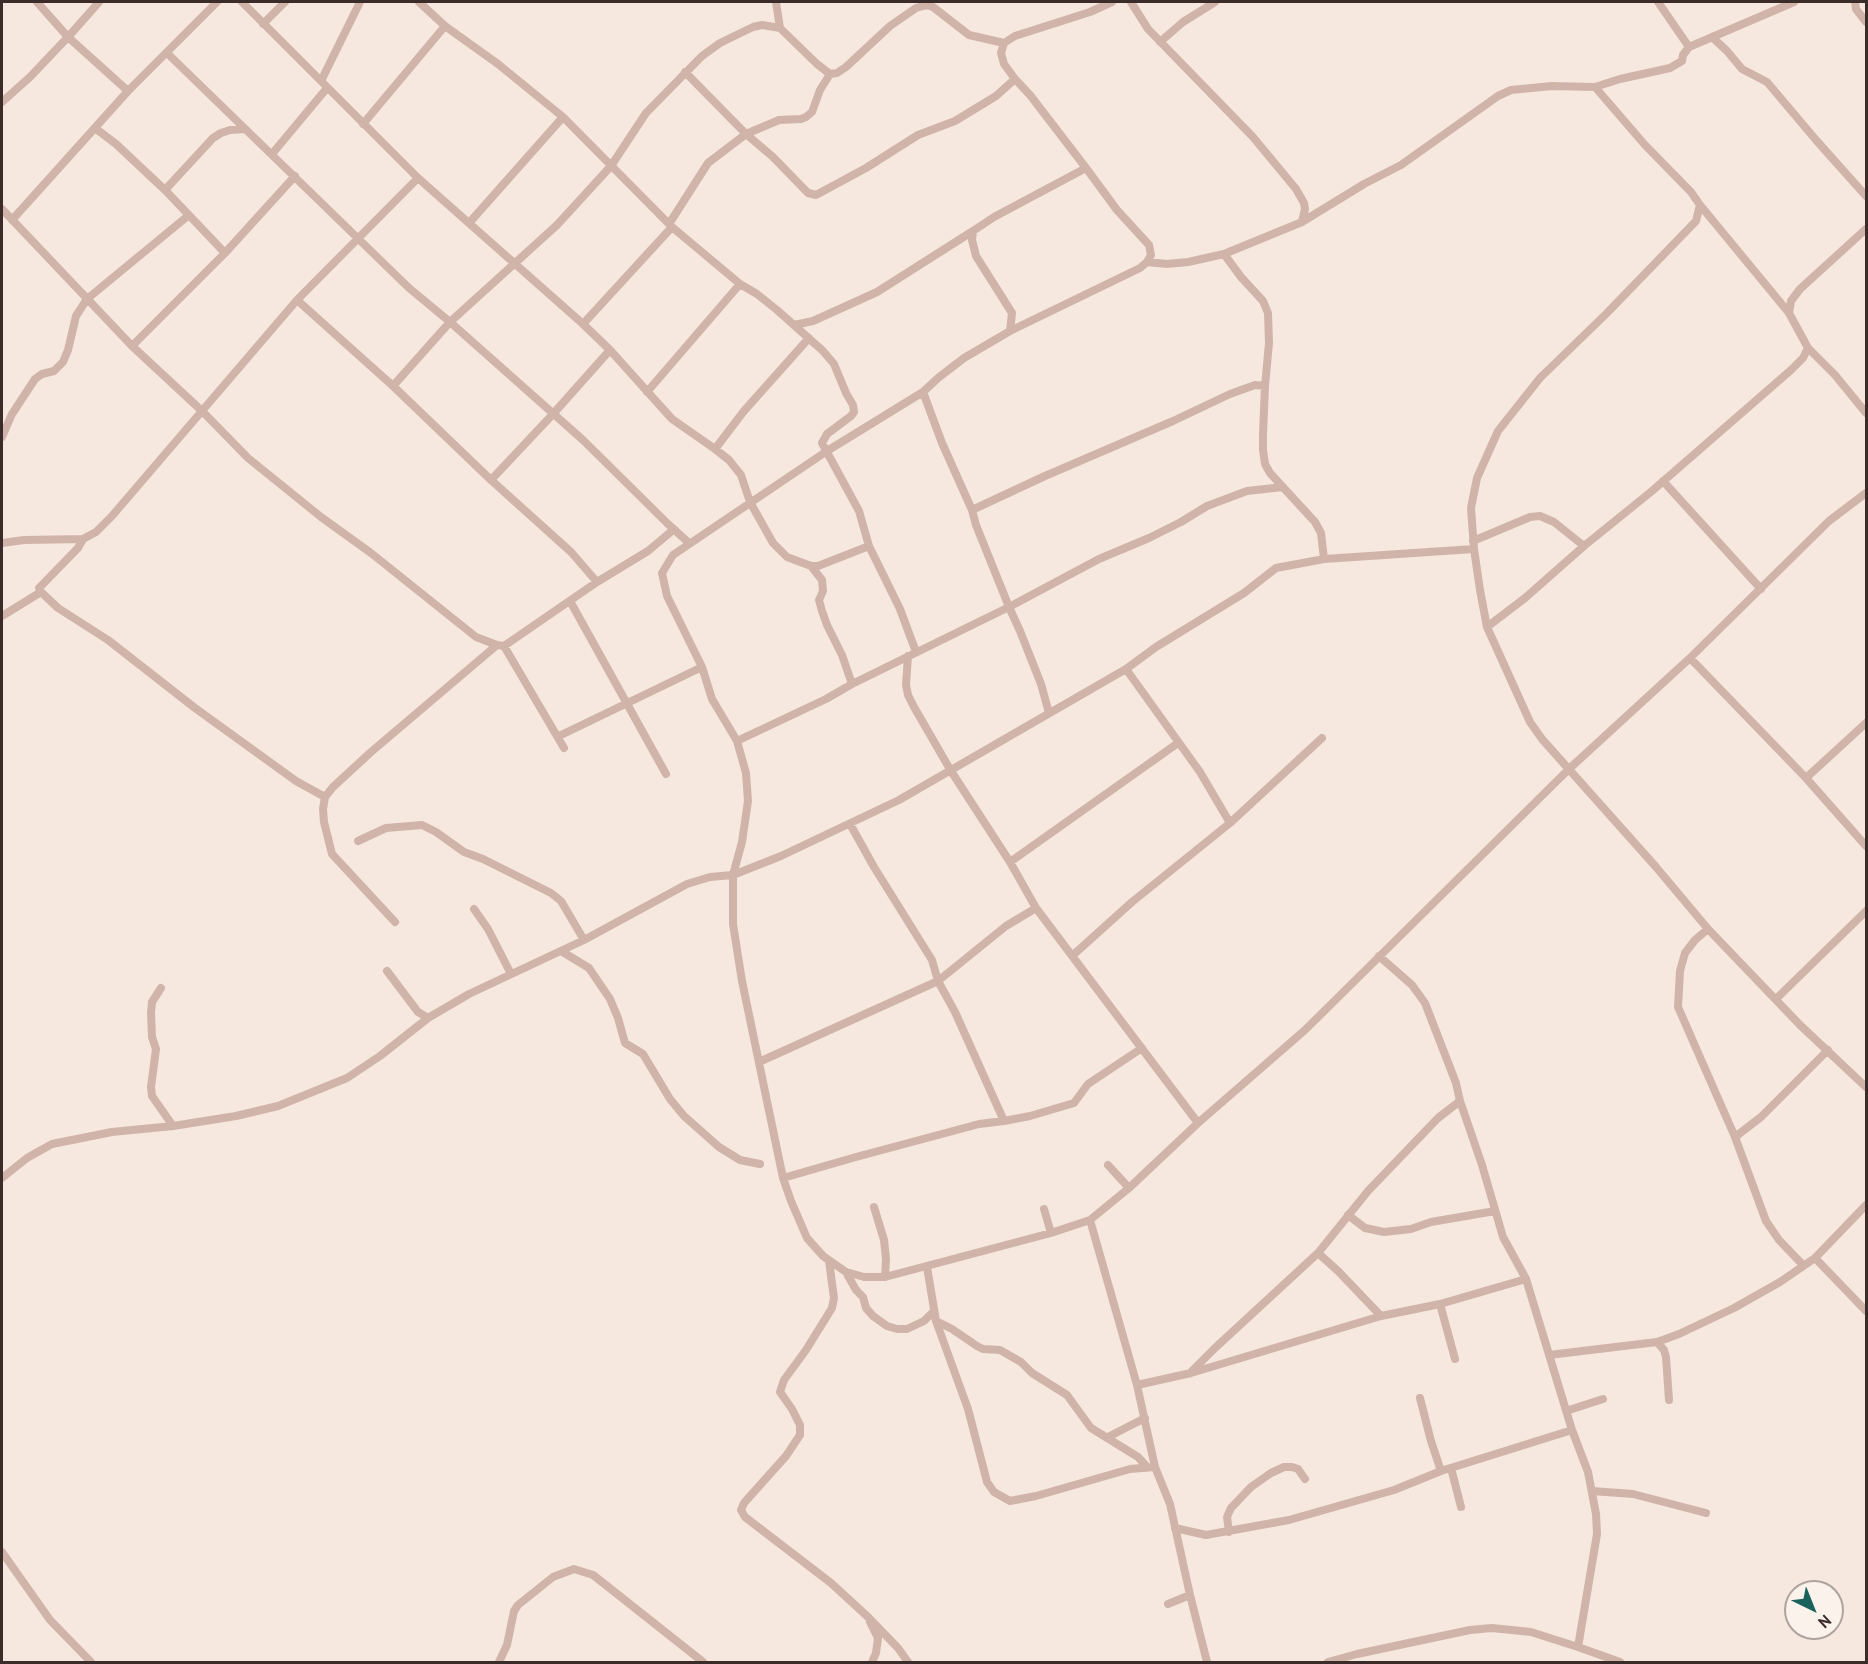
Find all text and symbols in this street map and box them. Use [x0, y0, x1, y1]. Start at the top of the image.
north arrow [1784, 1580, 1844, 1640]
text: N [1814, 1611, 1836, 1633]

